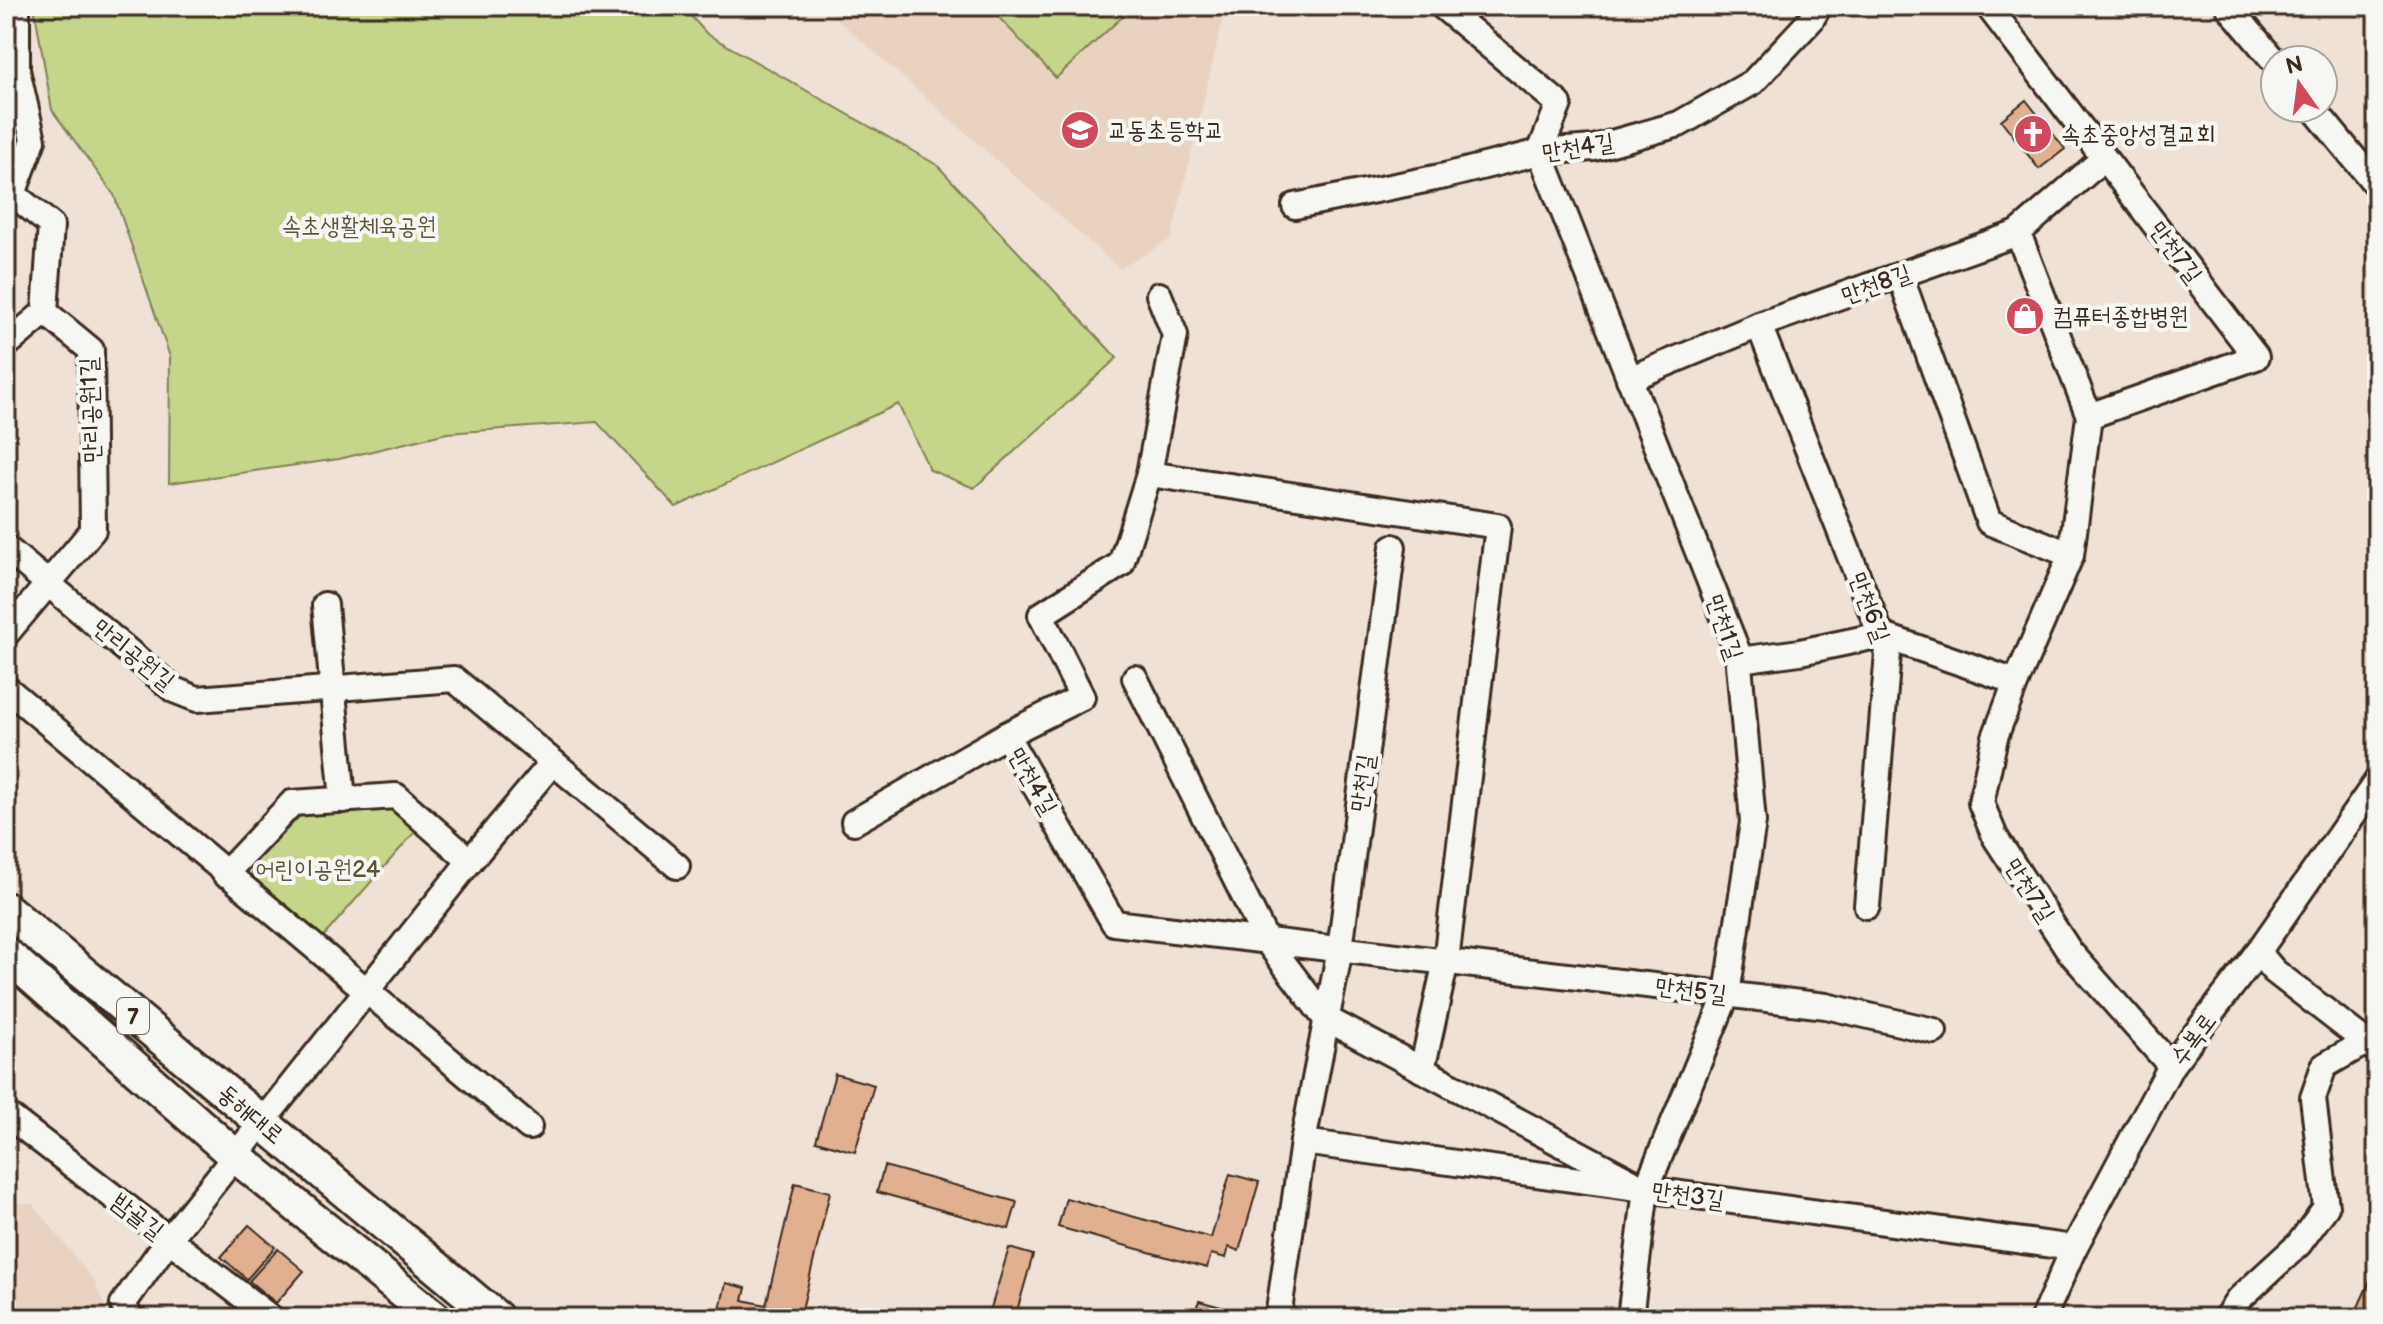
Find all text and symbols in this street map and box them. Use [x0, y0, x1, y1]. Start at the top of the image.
north arrow [2259, 44, 2339, 124]
text: N [2283, 51, 2306, 81]
school or university icon: 교동초등학교 [1059, 109, 1101, 151]
church icon: 속초중앙성결교회 [2012, 113, 2054, 155]
place label: 교동초등학교 [1108, 116, 1224, 145]
place label: 속초중앙성결교회 [2061, 120, 2216, 149]
street label: 만천4길 [1540, 127, 1616, 167]
park label: 속초생활체육공원 [282, 212, 436, 241]
street label: 만천7길 [2143, 216, 2208, 289]
street label: 만천8길 [1837, 259, 1915, 310]
shop icon: 컴퓨터종합병원 [2004, 295, 2046, 337]
place label: 컴퓨터종합병원 [2053, 302, 2188, 331]
street label: 만리공원1길 [74, 357, 107, 463]
street label: 만천6길 [1843, 568, 1896, 646]
street label: 만천1길 [1700, 591, 1749, 664]
street label: 만리공원길 [87, 613, 180, 696]
street label: 만천4길 [1002, 743, 1063, 820]
street label: 만천길 [1344, 752, 1381, 814]
street label: 만천7길 [1998, 853, 2061, 927]
park label: 어린이공원24 [255, 855, 381, 884]
street label: 만천5길 [1654, 972, 1728, 1009]
road number: 7 [117, 998, 149, 1034]
street label: 수복로 [2164, 1007, 2222, 1071]
street label: 동해대로 [212, 1078, 290, 1150]
street label: 만천3길 [1650, 1176, 1726, 1215]
street label: 밤골길 [106, 1187, 169, 1246]

